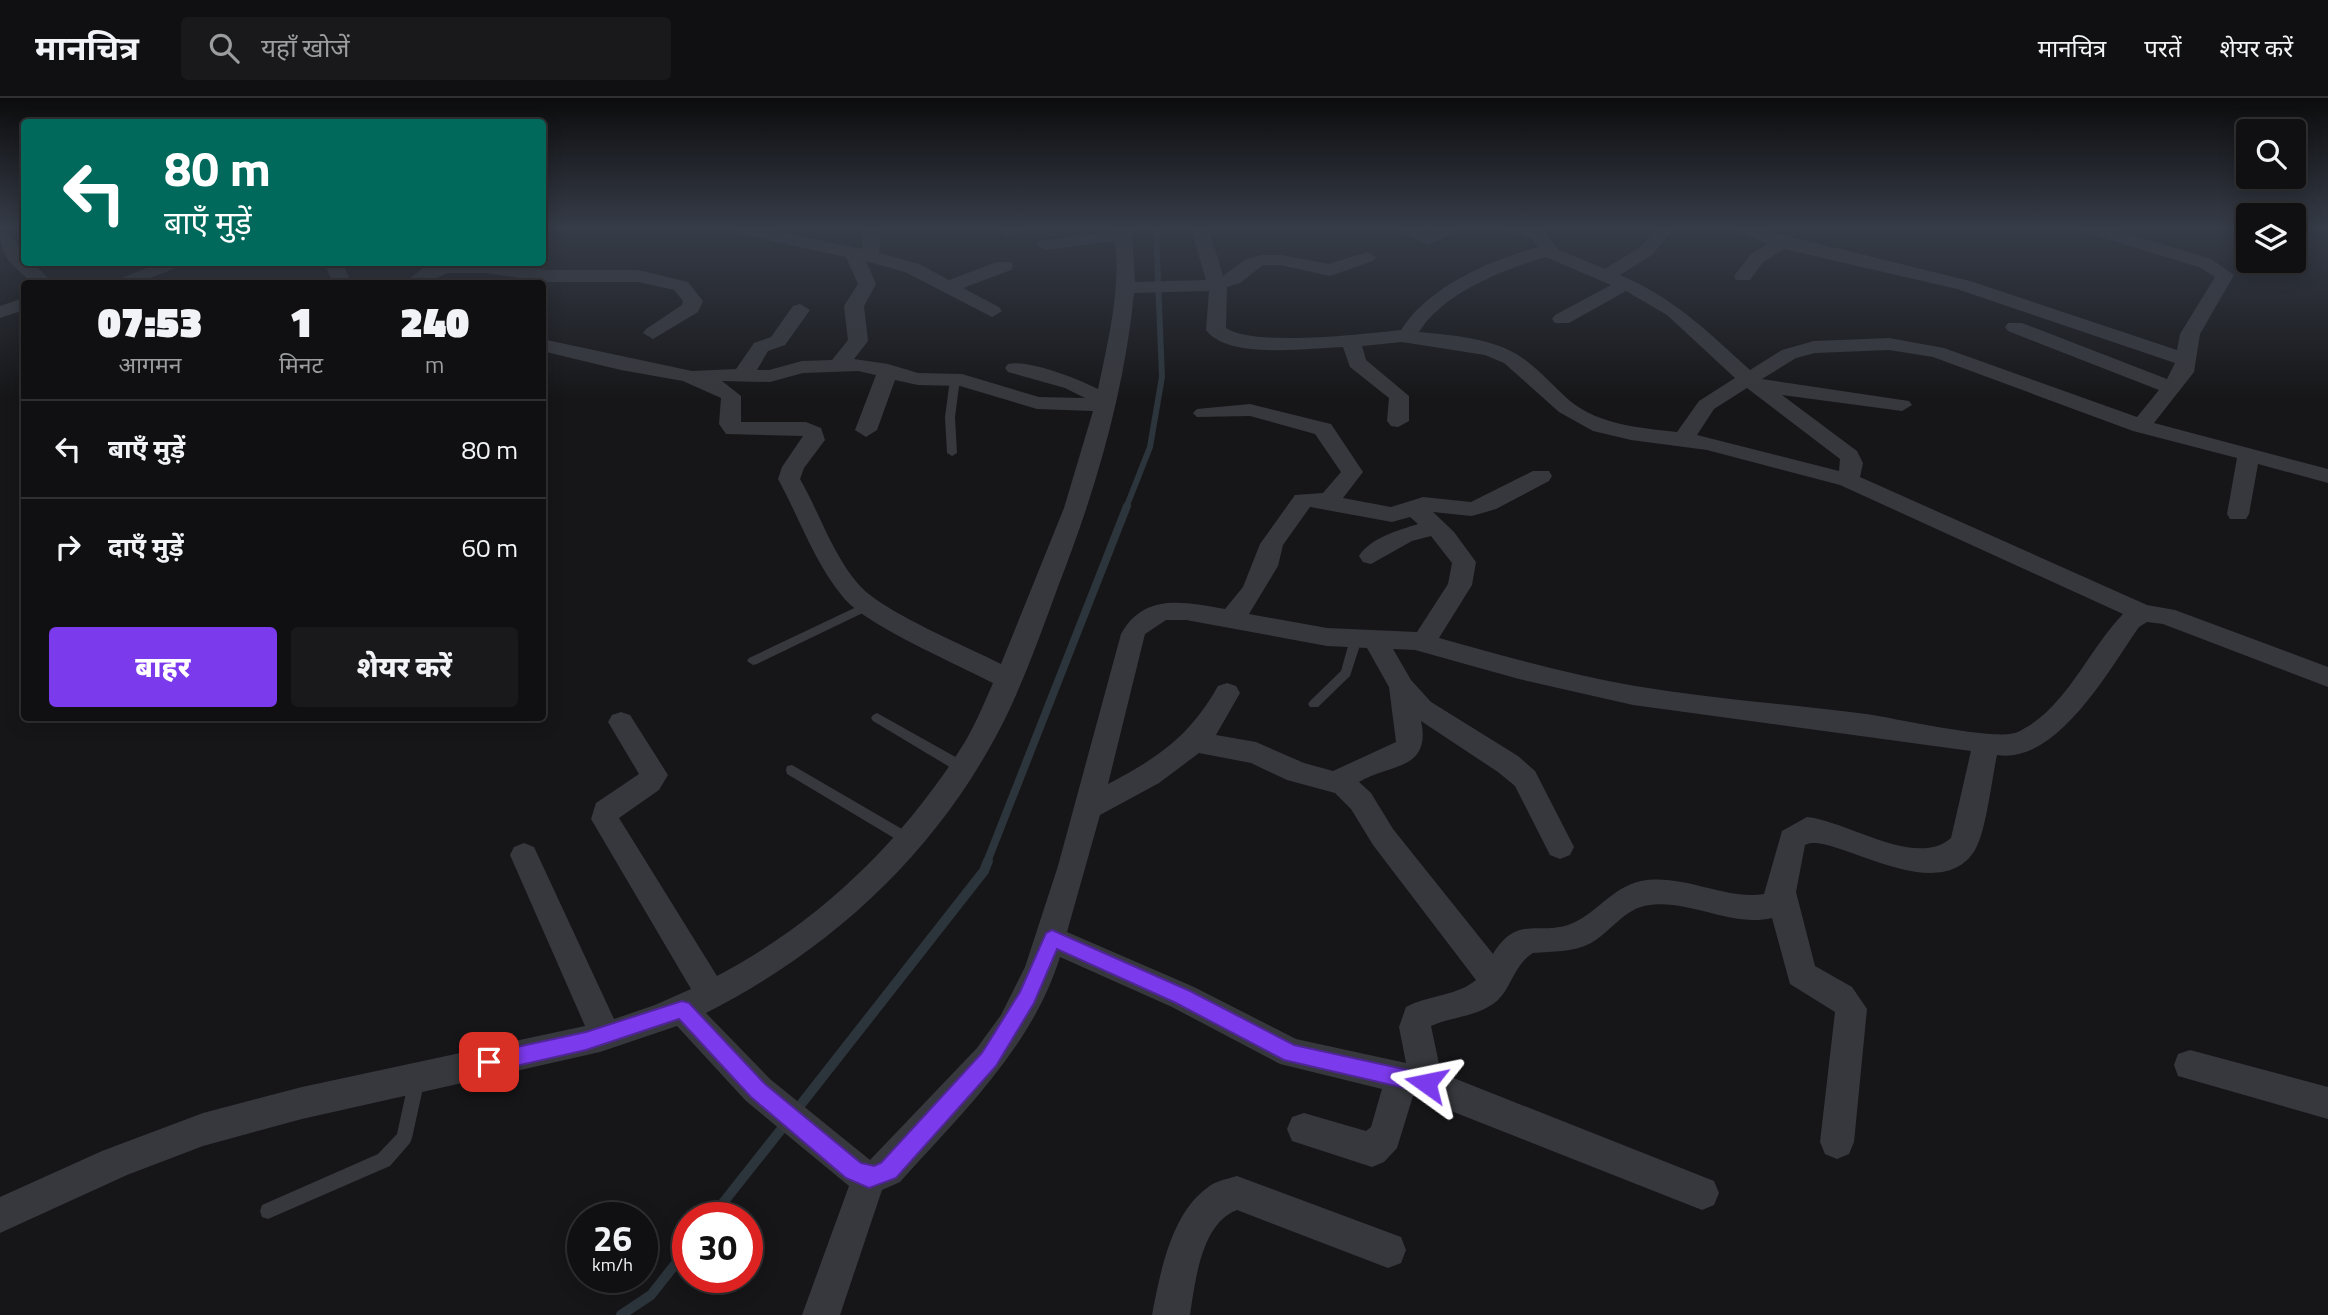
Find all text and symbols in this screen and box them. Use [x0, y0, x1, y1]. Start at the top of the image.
search box [181, 17, 671, 80]
text: मानचित्र [35, 23, 139, 73]
text: यहाँ खोजें [261, 28, 350, 67]
icon: search [205, 29, 243, 67]
text: मानचित्र [2038, 30, 2106, 66]
text: परतें [2144, 30, 2181, 66]
text: शेयर करें [2219, 30, 2293, 66]
map controls [2236, 119, 2306, 273]
button: search [2236, 119, 2306, 189]
text: 80 m [164, 130, 271, 205]
icon: left [49, 147, 140, 238]
text: बाएँ मुड़ें [164, 198, 252, 246]
button: layers [2236, 203, 2306, 273]
text: 07:53 [98, 289, 202, 353]
text: 1 [290, 289, 313, 353]
text: 240 [400, 289, 469, 353]
text: आगमन [119, 347, 182, 382]
text: मिनट [279, 347, 323, 382]
text: m [425, 347, 444, 382]
text: बाएँ मुड़ें [108, 429, 185, 468]
icon: left [49, 430, 87, 468]
text: 80 m [461, 430, 518, 469]
text: दाएँ मुड़ें [108, 527, 184, 566]
icon: right [49, 528, 87, 566]
text: 60 m [461, 528, 518, 567]
button: बाहर [49, 627, 277, 707]
button: शेयर करें [291, 627, 518, 707]
pin [459, 1032, 519, 1092]
icon: arrive [470, 1043, 508, 1081]
position arrow [1389, 1046, 1463, 1120]
speed limit sign: 30 [672, 1202, 763, 1293]
text: 26 [593, 1211, 632, 1265]
text: km/h [592, 1251, 633, 1278]

